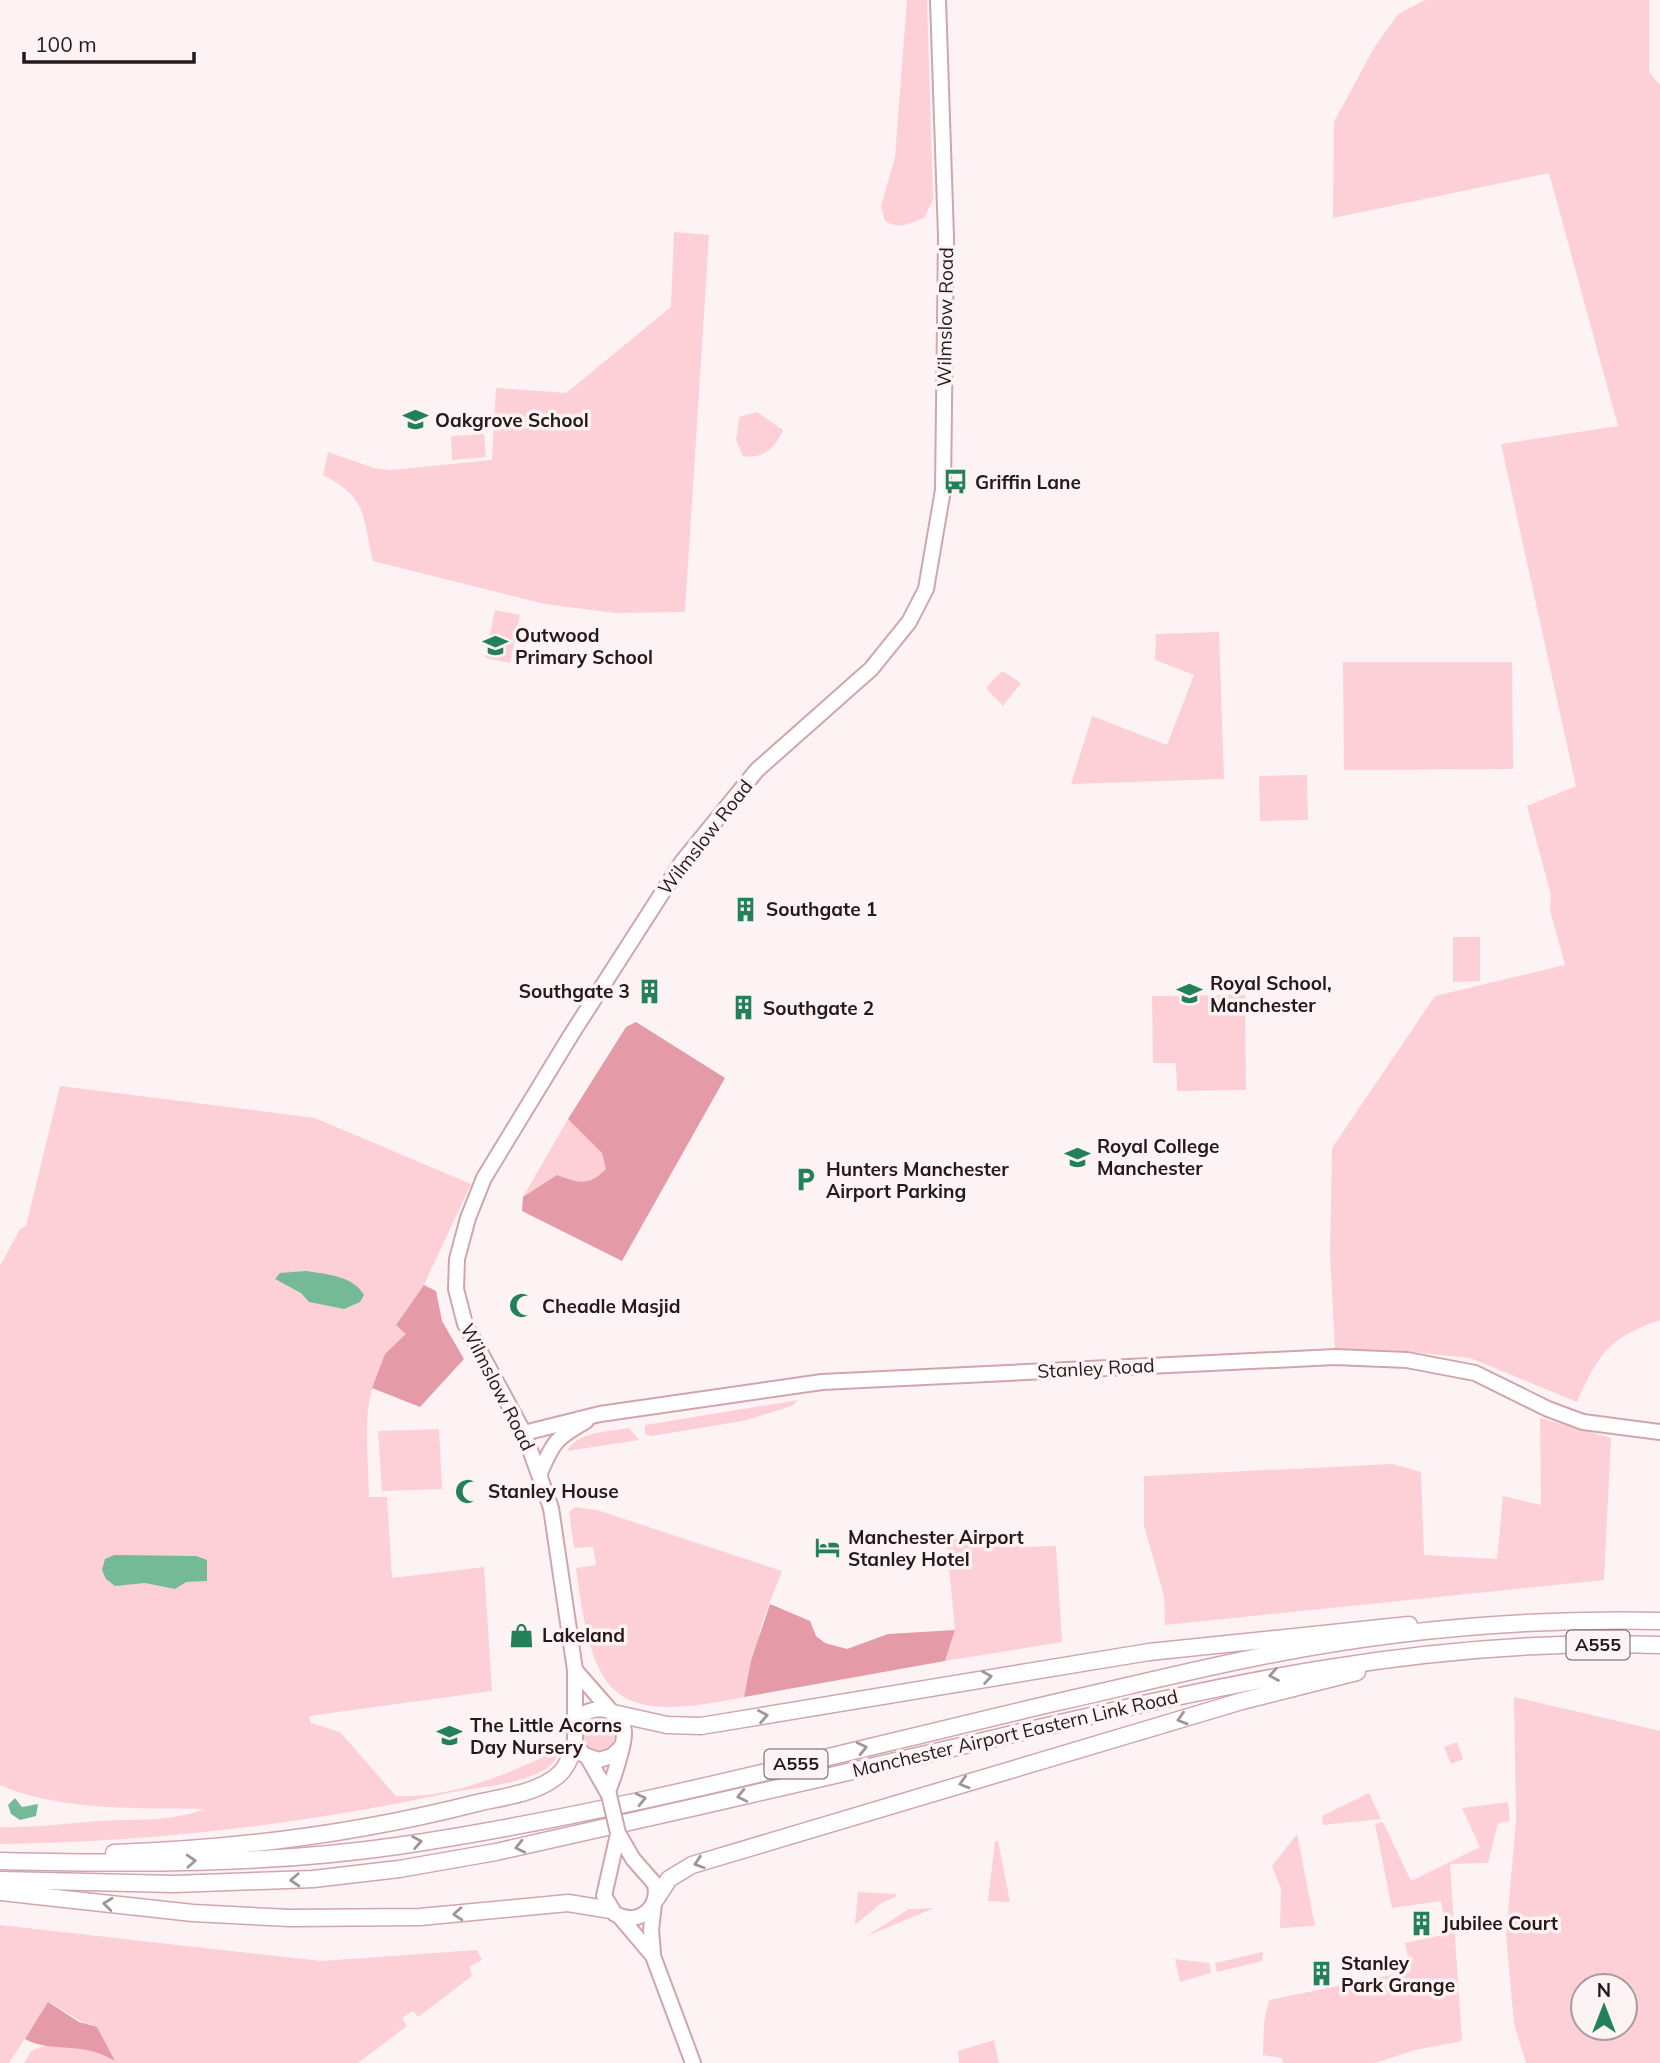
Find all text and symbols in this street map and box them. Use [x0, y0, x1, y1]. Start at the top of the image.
scale bar [24, 21, 194, 65]
text: 100 m [35, 31, 97, 57]
street label: Wilmslow Road [932, 247, 958, 387]
school or university icon: Oakgrove School [401, 406, 429, 434]
place label: Oakgrove School [435, 408, 589, 432]
bus stop icon: Griffin Lane [941, 468, 969, 496]
place label: Griffin Lane [975, 470, 1081, 494]
place label: Outwood Primary School [515, 623, 653, 669]
school or university icon: Outwood Primary School [481, 632, 509, 660]
street label: Wilmslow Road [653, 775, 757, 899]
building icon: Southgate 1 [732, 895, 760, 923]
place label: Southgate 1 [766, 897, 877, 921]
place label: Royal School, Manchester [1210, 971, 1332, 1017]
building icon: Southgate 3 [636, 977, 664, 1005]
place label: Southgate 3 [519, 979, 630, 1003]
school or university icon: Royal School, Manchester [1176, 980, 1204, 1008]
building icon: Southgate 2 [729, 994, 757, 1022]
place label: Southgate 2 [763, 996, 874, 1020]
place label: Royal College Manchester [1097, 1134, 1219, 1180]
school or university icon: Royal College Manchester [1063, 1143, 1091, 1171]
place label: Hunters Manchester Airport Parking [826, 1157, 1009, 1203]
parking icon: Hunters Manchester Airport Parking [792, 1166, 820, 1194]
mosque icon: Cheadle Masjid [508, 1292, 536, 1320]
place label: Cheadle Masjid [542, 1294, 681, 1318]
street label: Wilmslow Road [456, 1319, 540, 1455]
street label: Stanley Road [1037, 1353, 1155, 1383]
mosque icon: Stanley House [454, 1477, 482, 1505]
place label: Stanley House [488, 1479, 619, 1503]
place label: Manchester Airport Stanley Hotel [848, 1525, 1024, 1571]
hotel icon: Manchester Airport Stanley Hotel [814, 1534, 842, 1562]
shop icon: Lakeland [508, 1621, 536, 1649]
place label: Lakeland [542, 1623, 625, 1647]
road number: A555 [1566, 1630, 1630, 1660]
one-way arrow [1268, 1667, 1280, 1682]
one-way arrow [981, 1670, 993, 1685]
street label: Manchester Airport Eastern Link Road [850, 1684, 1180, 1782]
one-way arrow [757, 1709, 769, 1724]
one-way arrow [1177, 1710, 1189, 1725]
place label: The Little Acorns Day Nursery [470, 1713, 622, 1759]
school or university icon: The Little Acorns Day Nursery [436, 1722, 464, 1750]
one-way arrow [856, 1742, 868, 1756]
road number: A555 [764, 1750, 828, 1778]
one-way arrow [959, 1775, 971, 1790]
one-way arrow [736, 1788, 748, 1803]
one-way arrow [635, 1793, 647, 1807]
one-way arrow [411, 1835, 423, 1850]
one-way arrow [514, 1839, 526, 1853]
one-way arrow [185, 1854, 196, 1869]
one-way arrow [694, 1855, 706, 1869]
one-way arrow [289, 1872, 300, 1887]
one-way arrow [103, 1897, 114, 1912]
one-way arrow [452, 1906, 463, 1921]
building icon: Jubilee Court [1408, 1909, 1436, 1937]
place label: Jubilee Court [1442, 1911, 1558, 1935]
place label: Stanley Park Grange [1341, 1951, 1455, 1997]
building icon: Stanley Park Grange [1307, 1960, 1335, 1988]
north arrow [1569, 1972, 1639, 2042]
text: N [1597, 1978, 1611, 2002]

